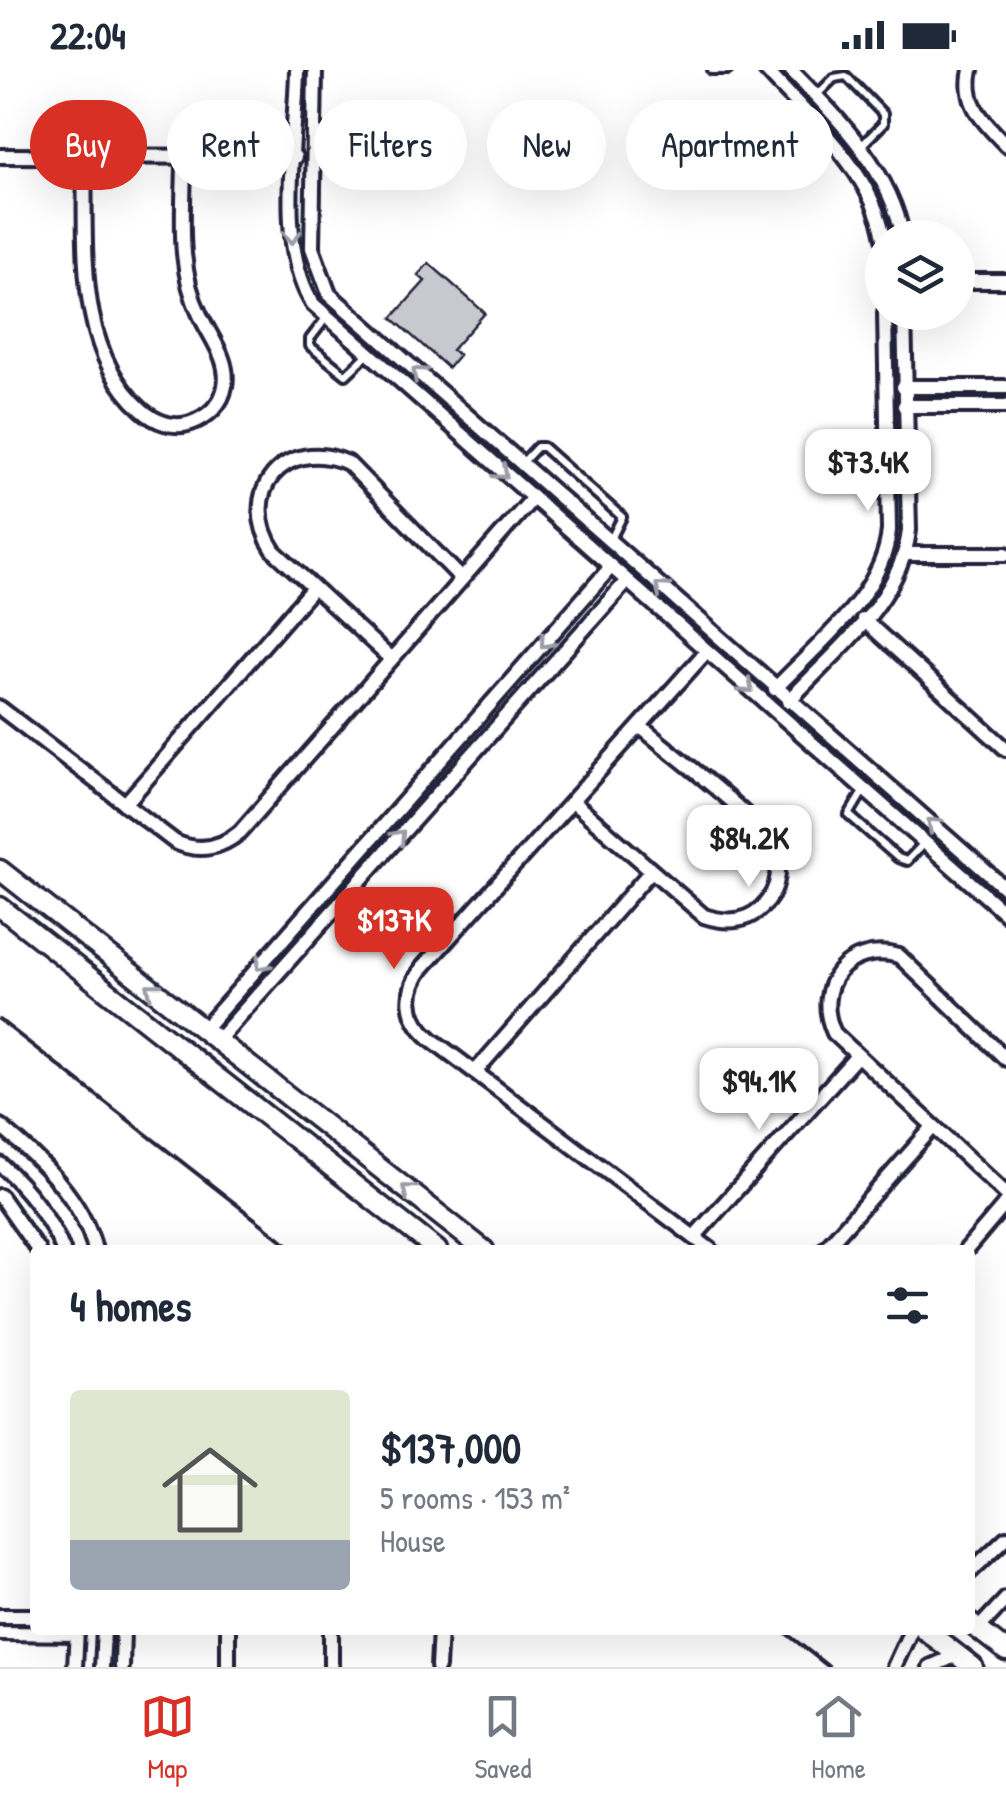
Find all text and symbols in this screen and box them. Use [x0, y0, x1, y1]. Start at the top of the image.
text: 22:04 [50, 9, 126, 61]
chip: Buy [30, 100, 147, 190]
chip: Rent [167, 100, 294, 190]
chip: Filters [314, 100, 467, 190]
chip: New [487, 100, 606, 190]
chip: Apartment [626, 100, 833, 190]
map controls [865, 220, 975, 330]
button: layers [865, 220, 975, 330]
one-way arrow [282, 230, 303, 246]
one-way arrow [411, 367, 430, 385]
pin: $73.4K [787, 429, 949, 514]
text: $73.4K [827, 440, 909, 483]
one-way arrow [490, 461, 509, 479]
one-way arrow [654, 582, 673, 600]
one-way arrow [540, 630, 558, 648]
one-way arrow [735, 675, 753, 693]
pin: $84.2K [668, 805, 830, 890]
text: $84.2K [709, 816, 789, 859]
one-way arrow [926, 817, 945, 835]
one-way arrow [387, 829, 405, 848]
pin: $137K [324, 887, 464, 972]
text: $137K [357, 898, 431, 941]
one-way arrow [255, 952, 273, 971]
one-way arrow [145, 983, 163, 1001]
pin: $94.1K [678, 1048, 840, 1133]
text: $94.1K [721, 1059, 797, 1102]
one-way arrow [401, 1184, 419, 1201]
text: 4 homes [70, 1277, 191, 1334]
icon: filters [880, 1278, 935, 1333]
text: $137,000 [380, 1419, 521, 1476]
icon: home [150, 1430, 270, 1550]
text: 5 rooms · 153 m² [380, 1476, 570, 1519]
text: House [380, 1519, 446, 1562]
tab: Map [140, 1689, 195, 1787]
tab: Saved [474, 1689, 532, 1787]
tab: Home [811, 1689, 866, 1787]

